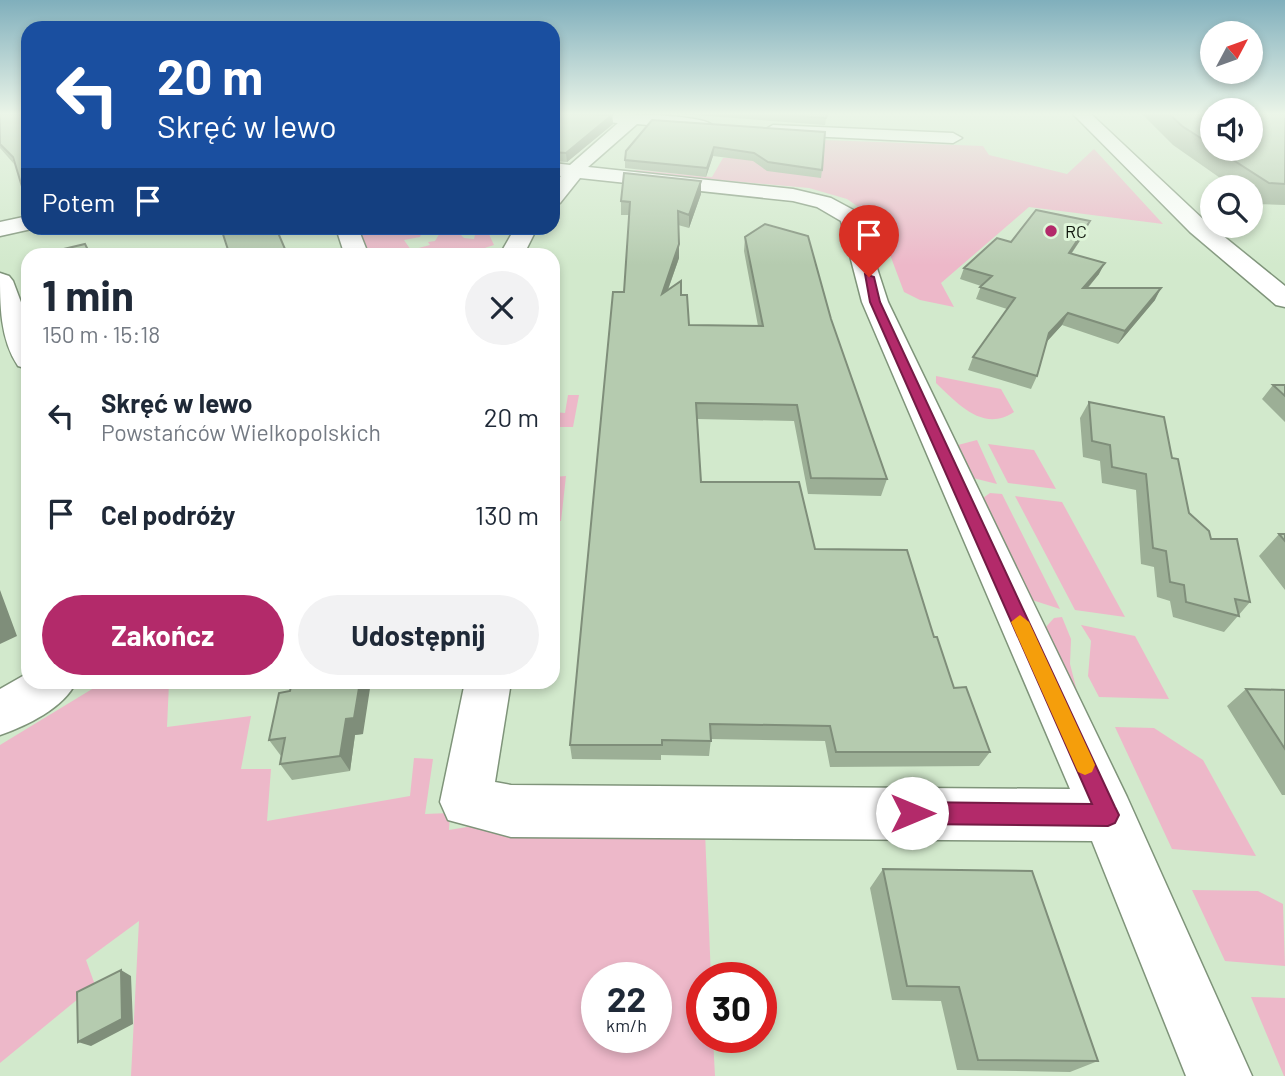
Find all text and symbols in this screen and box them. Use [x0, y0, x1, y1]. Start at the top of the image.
north arrow [1200, 21, 1264, 84]
map controls [1200, 21, 1263, 238]
text: 20 m [157, 46, 263, 105]
icon: left [42, 49, 133, 140]
button: sound [1200, 98, 1263, 161]
text: Skręć w lewo [157, 106, 337, 144]
button: search [1200, 175, 1263, 238]
icon: arrive [129, 182, 167, 220]
text: Potem [42, 186, 115, 217]
pin [839, 205, 899, 277]
icon: arrive [850, 216, 888, 254]
place label: RC [1065, 220, 1087, 242]
marker: RC [1043, 223, 1059, 239]
text: 1 min [42, 269, 134, 319]
button: close [465, 271, 539, 345]
text: 150 m · 15:18 [42, 320, 160, 348]
text: Skręć w lewo [101, 387, 253, 418]
icon: left [42, 397, 80, 435]
text: 20 m [484, 401, 539, 432]
text: Powstańców Wielkopolskich [101, 418, 381, 446]
icon: arrive [42, 495, 80, 533]
text: Cel podróży [101, 499, 235, 530]
text: 130 m [475, 499, 539, 530]
button: Zakończ [42, 595, 284, 675]
button: Udostępnij [298, 595, 539, 675]
position arrow [875, 776, 949, 850]
speed limit sign: 30 [686, 962, 777, 1053]
text: 22 [607, 977, 646, 1019]
text: km/h [606, 1014, 647, 1036]

